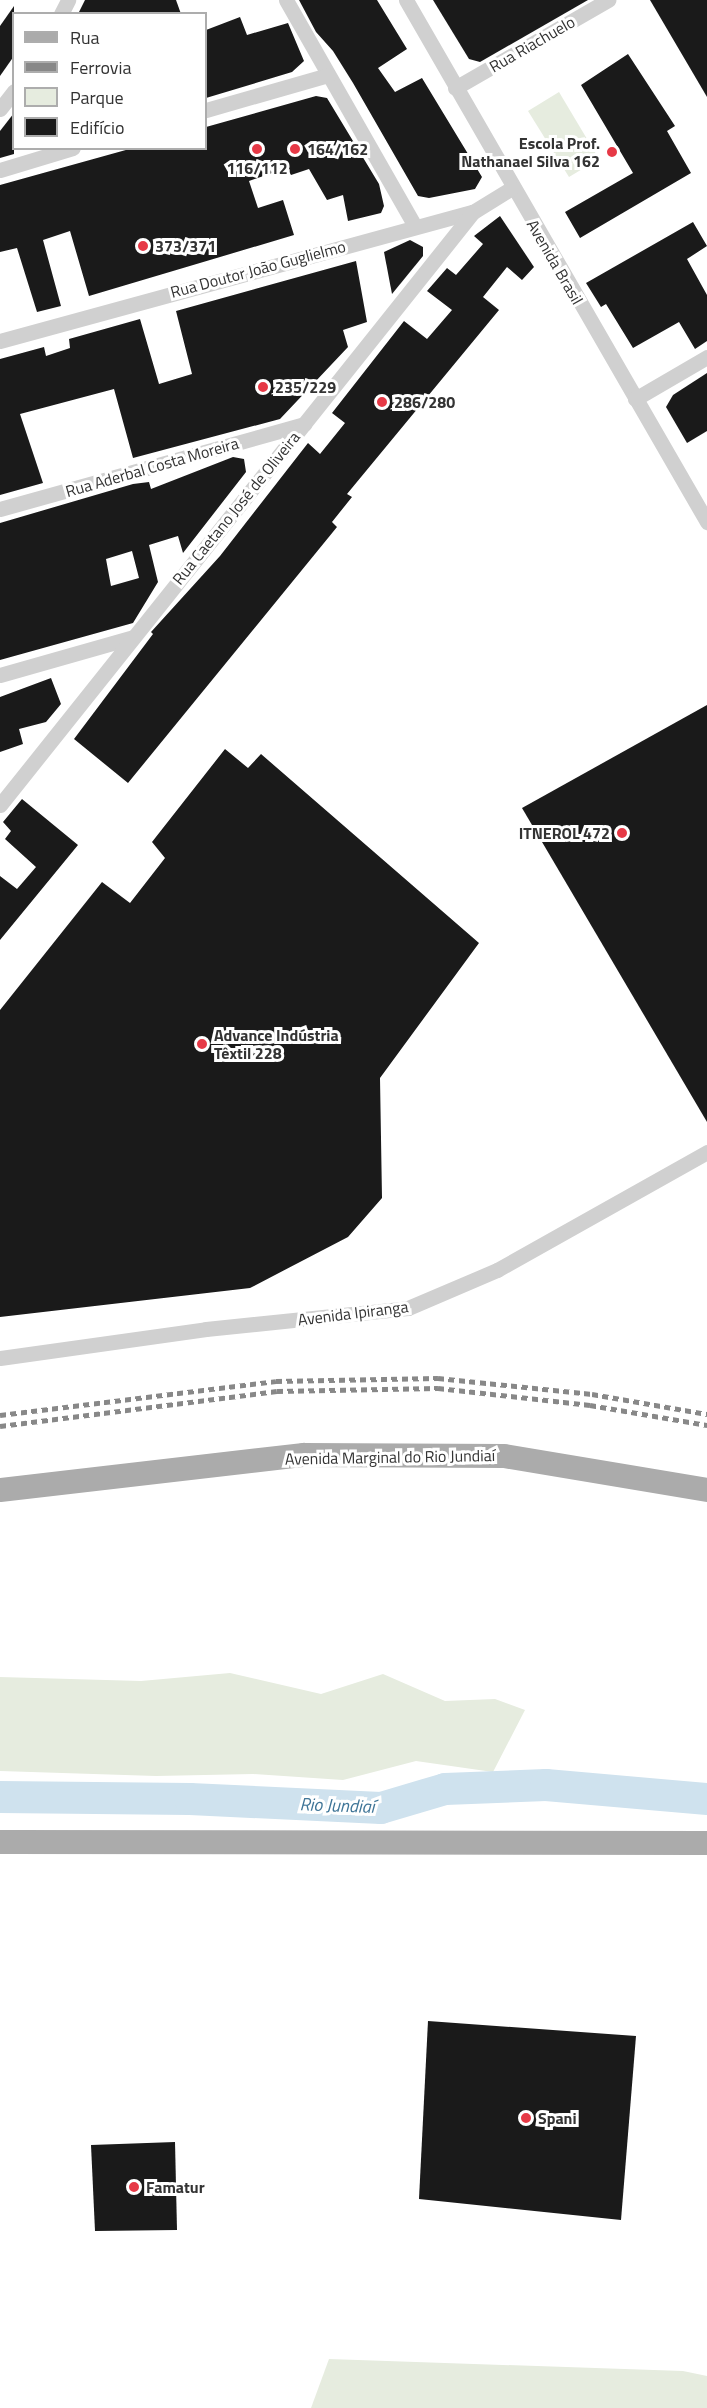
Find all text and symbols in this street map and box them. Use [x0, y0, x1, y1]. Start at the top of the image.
legend [12, 12, 207, 150]
street label: Rua Riachuelo [486, 12, 578, 76]
text: Rua [70, 24, 100, 51]
text: Ferrovia [70, 54, 131, 81]
text: Parque [70, 84, 124, 111]
text: Edifício [70, 114, 124, 141]
place label: Escola Prof. Nathanael Silva 162 [461, 133, 600, 171]
place label: 164/162 [307, 139, 368, 159]
marker: 116/112 [250, 142, 264, 156]
marker: 164/162 [288, 142, 302, 156]
marker: Escola Prof. Nathanael Silva 162 [605, 145, 619, 159]
place label: 116/112 [226, 158, 288, 178]
street label: Avenida Brasil [523, 216, 587, 308]
place label: 373/371 [155, 236, 216, 256]
street label: Rua Doutor João Guglielmo [168, 236, 348, 302]
marker: 373/371 [136, 239, 150, 253]
place label: 235/229 [275, 377, 336, 397]
marker: 235/229 [256, 380, 270, 394]
place label: 286/280 [394, 392, 455, 412]
marker: 286/280 [375, 395, 389, 409]
street label: Rua Caetano José de Oliveira [168, 428, 304, 588]
street label: Rua Aderbal Costa Moreira [63, 433, 241, 501]
place label: ITNEROL 472 [519, 823, 610, 843]
marker: ITNEROL 472 [615, 826, 629, 840]
place label: Advance Indústria Têxtil 228 [214, 1025, 339, 1063]
marker: Advance Indústria Têxtil 228 [195, 1037, 209, 1051]
street label: Avenida Ipiranga [297, 1297, 409, 1329]
street label: Avenida Marginal do Rio Jundiaí [285, 1446, 495, 1468]
water label: Rio Jundiaí [299, 1794, 375, 1818]
place label: Spani [538, 2108, 577, 2128]
marker: Spani [519, 2111, 533, 2125]
place label: Famatur [146, 2177, 205, 2197]
marker: Famatur [127, 2180, 141, 2194]

